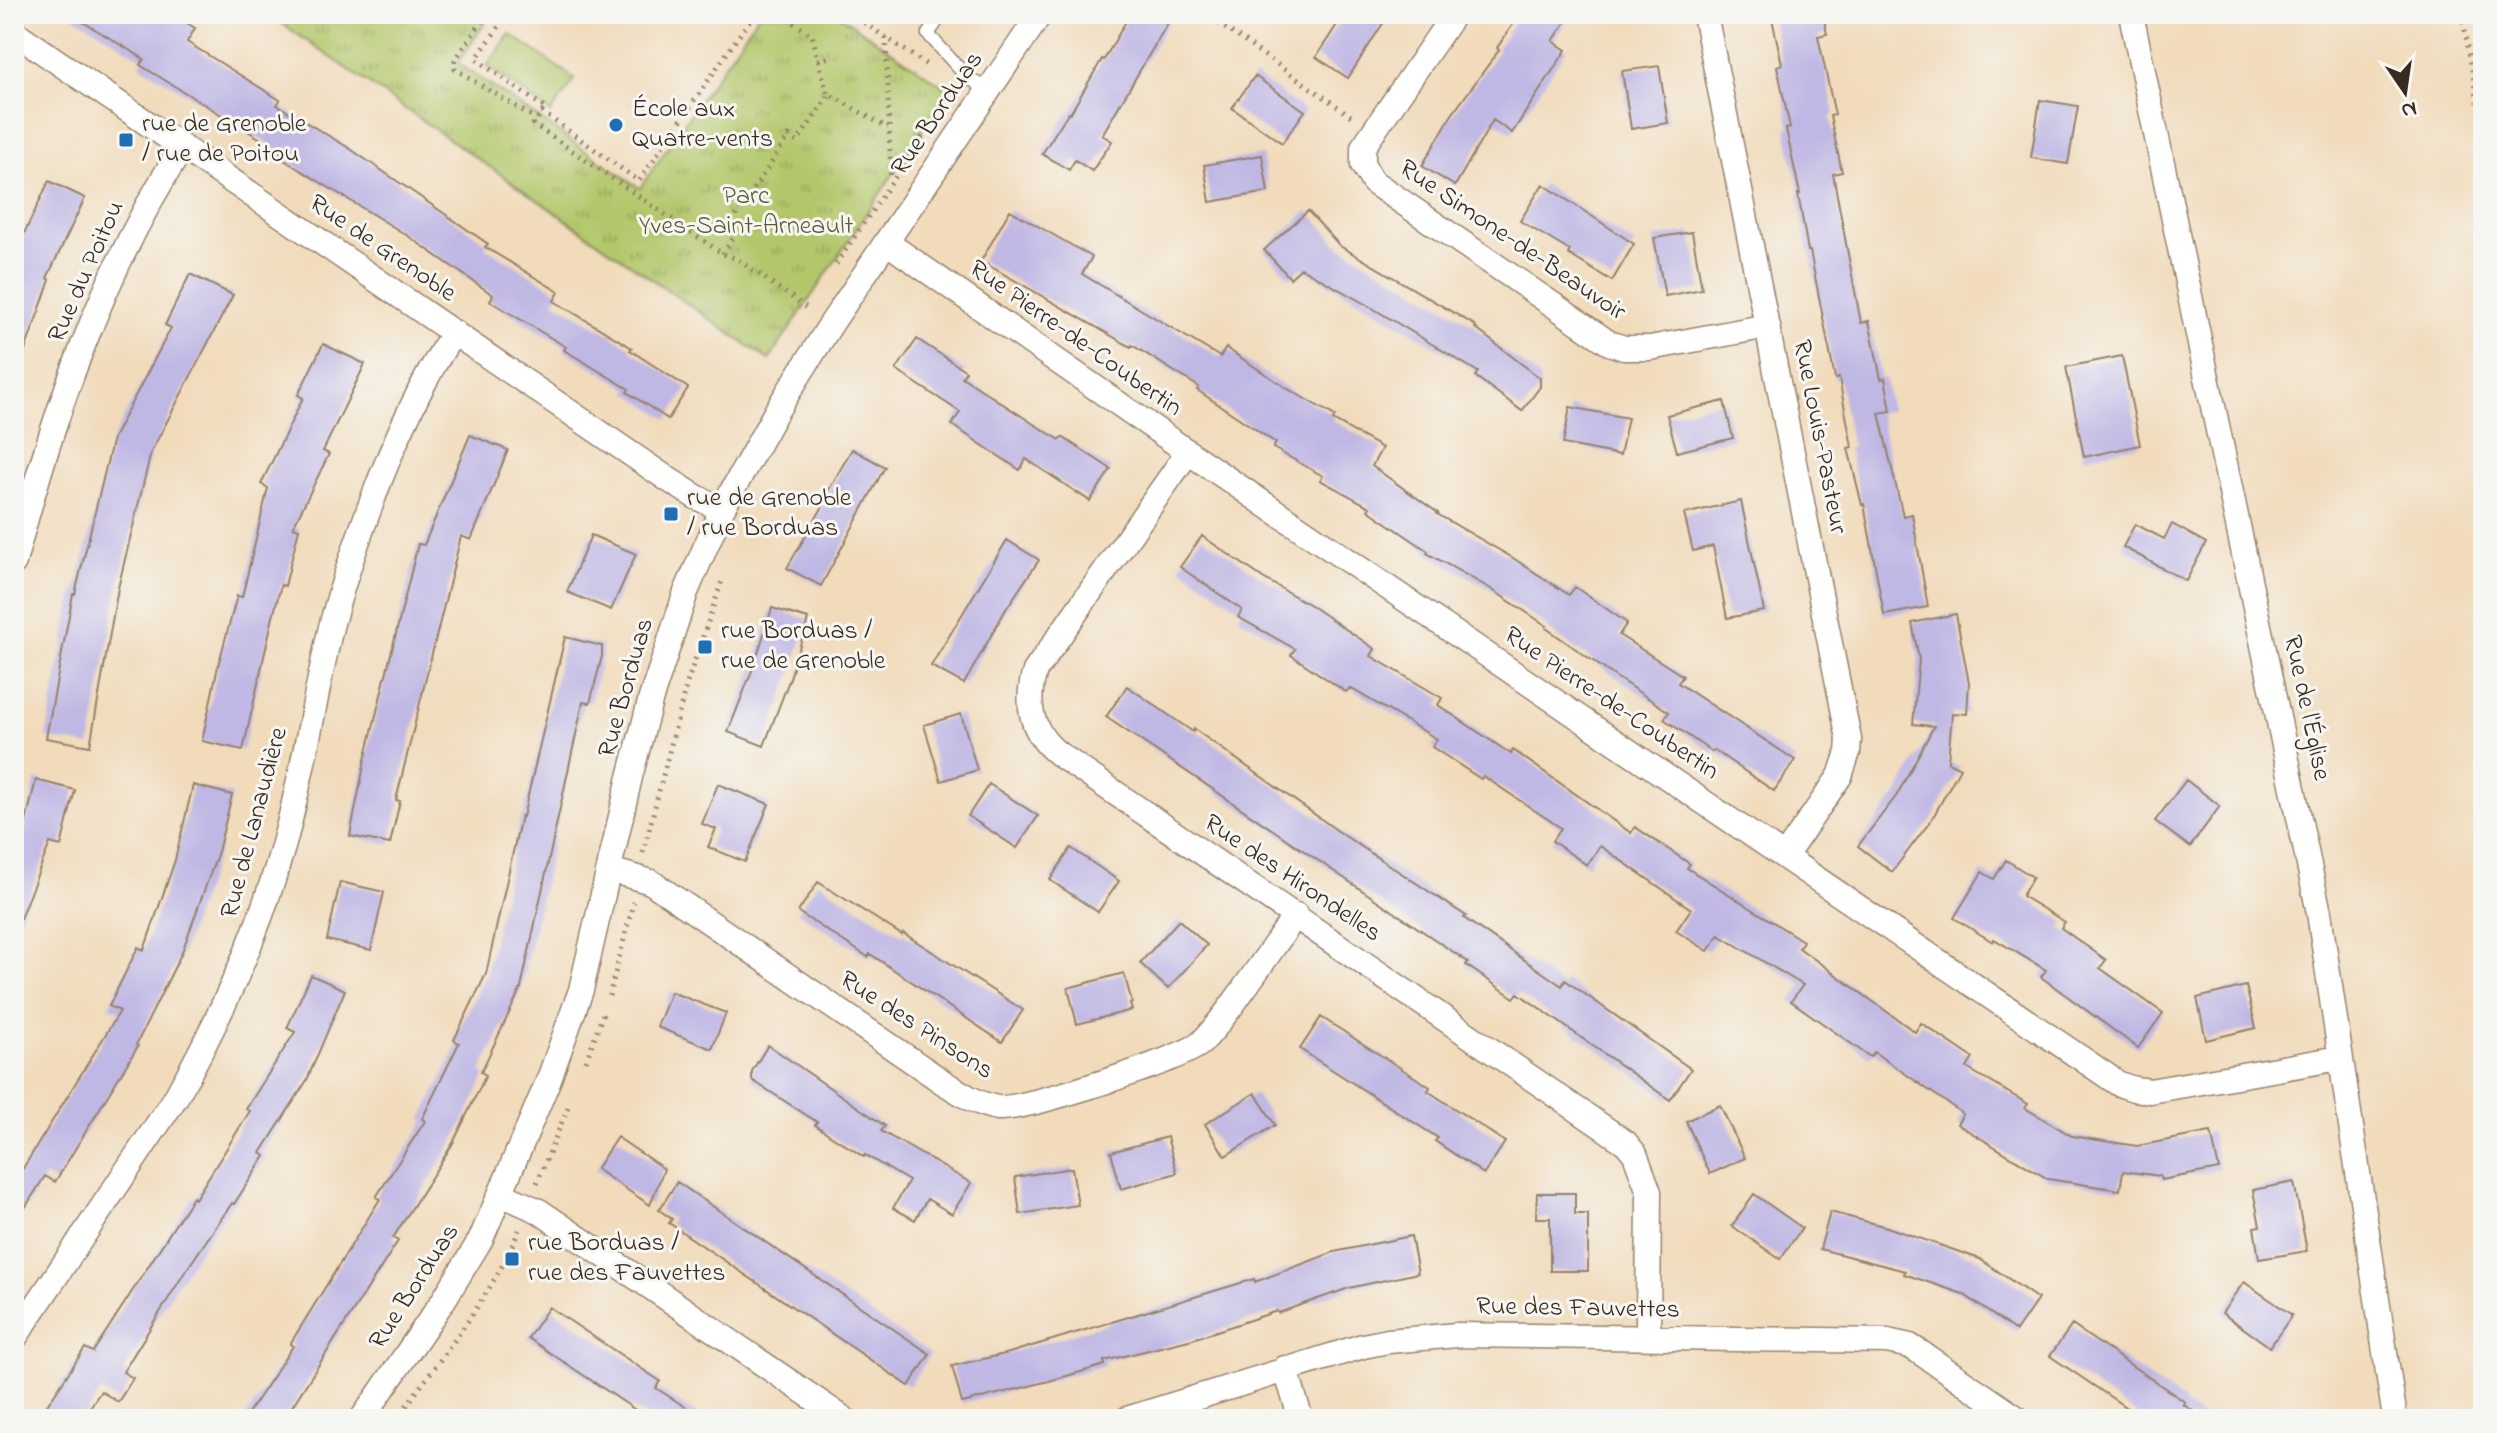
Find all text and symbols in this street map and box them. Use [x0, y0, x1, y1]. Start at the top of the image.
street label: Rue Borduas [882, 44, 994, 184]
north arrow [2365, 52, 2445, 132]
place label: École aux Quatre-vents [632, 91, 773, 159]
text: N [2398, 91, 2420, 126]
place label: rue de Grenoble / rue de Poitou [142, 106, 307, 174]
marker: École aux Quatre-vents [607, 116, 625, 134]
marker: rue de Grenoble / rue de Poitou [117, 131, 135, 149]
street label: Rue Simone-de-Beauvoir [1391, 151, 1634, 332]
park label: Parc Yves-Saint-Arneault [639, 178, 854, 246]
street label: Rue de Grenoble [301, 186, 464, 313]
street label: Rue du Poitou [39, 195, 135, 349]
street label: Rue Pierre-de-Coubertin [961, 251, 1189, 427]
street label: Rue Louis-Pasteur [1782, 337, 1857, 538]
place label: rue de Grenoble / rue Borduas [687, 480, 852, 548]
marker: rue de Grenoble / rue Borduas [662, 505, 680, 523]
place label: rue Borduas / rue de Grenoble [721, 613, 886, 681]
street label: Rue Borduas [589, 614, 665, 762]
street label: Rue Pierre-de-Coubertin [1496, 618, 1726, 790]
street label: Rue de l'Église [2272, 632, 2340, 784]
marker: rue Borduas / rue de Grenoble [696, 638, 714, 656]
street label: Rue de Lanaudière [211, 723, 299, 923]
street label: Rue des Hirondelles [1195, 805, 1389, 953]
street label: Rue des Pinsons [831, 962, 1001, 1090]
street label: Rue Borduas [360, 1217, 470, 1357]
place label: rue Borduas / rue des Fauvettes [528, 1225, 726, 1293]
marker: rue Borduas / rue des Fauvettes [503, 1250, 521, 1268]
street label: Rue des Fauvettes [1476, 1288, 1680, 1330]

